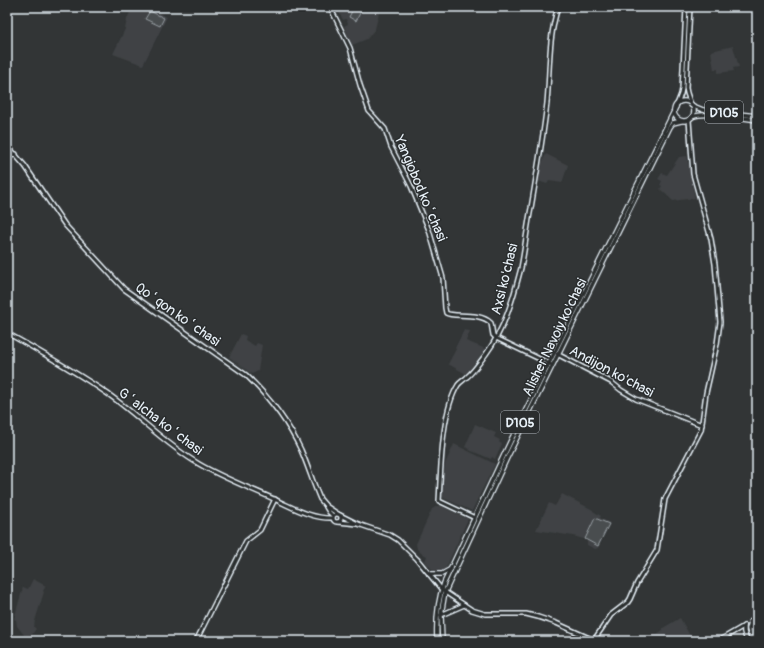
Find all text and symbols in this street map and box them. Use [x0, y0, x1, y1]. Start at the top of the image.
road number: D105 [705, 101, 743, 123]
street label: Yangiobod koʻchasi [390, 132, 451, 244]
street label: Axsi ko'chasi [487, 241, 522, 317]
street label: Alisher Navoiy ko'chasi [519, 275, 591, 399]
street label: Qoʻqon koʻchasi [132, 279, 224, 350]
street label: Andijon ko'chasi [567, 342, 657, 401]
street label: Gʻalcha koʻchasi [115, 384, 207, 459]
road number: D105 [501, 411, 539, 433]

